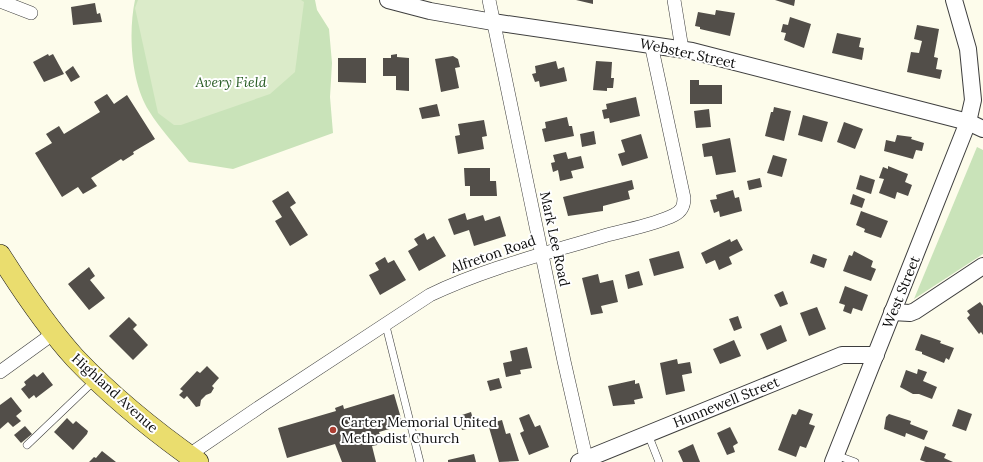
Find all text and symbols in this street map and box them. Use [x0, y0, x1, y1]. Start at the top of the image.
street label: Webster Street [638, 34, 738, 72]
park label: Avery Field [194, 73, 267, 91]
street label: Mark Lee Road [536, 190, 574, 288]
street label: Alfreton Road [447, 231, 538, 277]
street label: West Street [878, 253, 924, 331]
street label: Highland Avenue [68, 349, 162, 437]
street label: Hunnewell Street [670, 372, 782, 432]
place label: Carter Memorial United Methodist Church [341, 413, 497, 447]
marker: Carter Memorial United Methodist Church [328, 425, 338, 435]

